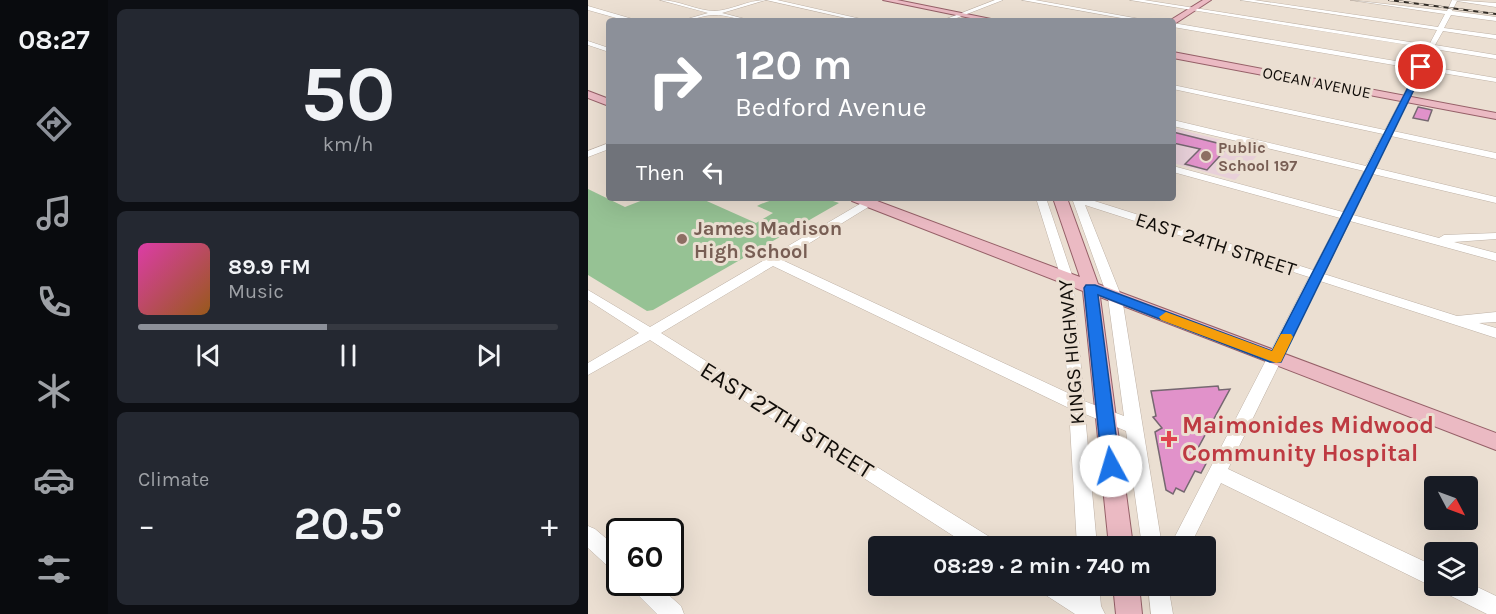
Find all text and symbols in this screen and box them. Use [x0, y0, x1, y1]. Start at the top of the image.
text: 08:27 [18, 24, 90, 56]
text: 120 m [735, 40, 852, 90]
pin [1395, 41, 1446, 92]
icon: right [636, 42, 714, 120]
text: 50 [301, 48, 395, 140]
icon: arrive [1404, 50, 1437, 83]
street label: OCEAN AVENUE [1261, 63, 1373, 102]
text: Bedford Avenue [735, 91, 927, 123]
icon: directions [33, 103, 75, 145]
text: km/h [323, 133, 373, 156]
place label: Public School 197 [1218, 138, 1297, 175]
marker: Public School 197 [1199, 149, 1213, 163]
icon: left [697, 156, 730, 189]
text: Then [636, 160, 685, 186]
icon: music [33, 192, 75, 234]
street label: EAST 24TH STREET [1133, 208, 1299, 281]
place label: James Madison High School [694, 217, 842, 263]
marker: James Madison High School [675, 232, 689, 246]
text: 89.9 FM [228, 254, 311, 280]
street label: KINGS HIGHWAY [1054, 278, 1089, 425]
text: Music [228, 280, 284, 303]
icon: phone [33, 281, 75, 323]
icon: previous [192, 339, 225, 372]
icon: pause [332, 339, 365, 372]
icon: next [472, 339, 505, 372]
street label: EAST 27TH STREET [695, 355, 879, 485]
icon: climate [33, 370, 75, 412]
place label: Maimonides Midwood Community Hospital [1182, 411, 1434, 467]
marker: Maimonides Midwood Community Hospital [1160, 430, 1178, 448]
position arrow [1079, 434, 1143, 498]
icon: car [33, 459, 75, 501]
text: Climate [138, 468, 209, 491]
north arrow [1424, 476, 1478, 530]
map controls [1424, 476, 1478, 596]
text: 20.5° [293, 498, 403, 550]
text: − [138, 506, 155, 544]
text: + [541, 506, 558, 544]
speed limit sign: 60 [606, 518, 684, 596]
button: layers [1424, 542, 1478, 596]
icon: filters [33, 548, 75, 590]
text: 08:29 · 2 min · 740 m [933, 553, 1151, 579]

